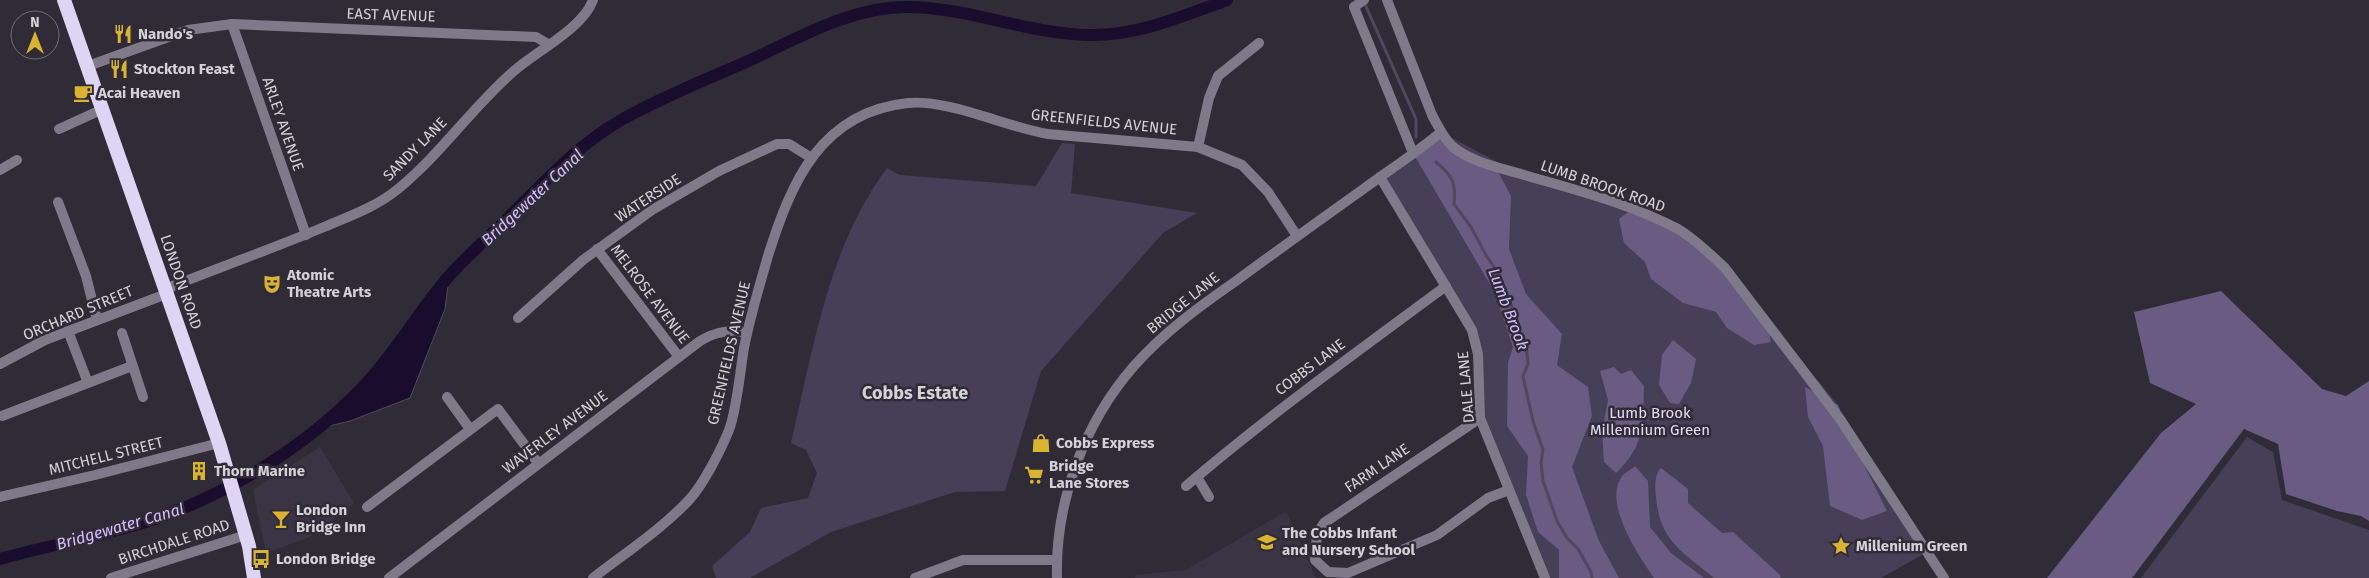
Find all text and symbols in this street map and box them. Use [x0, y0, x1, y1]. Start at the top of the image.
street label: EAST AVENUE [346, 4, 436, 26]
north arrow [10, 10, 60, 60]
text: N [30, 14, 40, 31]
restaurant icon: Nando's [112, 23, 134, 45]
place label: Nando's [138, 25, 193, 43]
restaurant icon: Stockton Feast [108, 58, 130, 80]
place label: Stockton Feast [134, 60, 235, 78]
street label: ARLEY AVENUE [258, 75, 308, 173]
cafe icon: Acai Heaven [72, 82, 94, 104]
place label: Acai Heaven [97, 84, 181, 102]
street label: GREENFIELDS AVENUE [1030, 105, 1178, 139]
street label: SANDY LANE [379, 113, 451, 185]
water label: Bridgewater Canal [478, 145, 587, 249]
street label: LUMB BROOK ROAD [1538, 156, 1668, 216]
street label: WATERSIDE [612, 170, 684, 226]
street label: LONDON ROAD [156, 232, 206, 332]
street label: MELROSE AVENUE [607, 241, 693, 347]
water label: Lumb Brook [1484, 265, 1533, 353]
place label: Atomic Theatre Arts [286, 266, 371, 301]
street label: BRIDGE LANE [1143, 268, 1223, 338]
theatre icon: Atomic Theatre Arts [261, 273, 283, 295]
street label: GREENFIELDS AVENUE [704, 279, 754, 427]
street label: ORCHARD STREET [20, 282, 136, 344]
street label: COBBS LANE [1271, 335, 1349, 399]
street label: DALE LANE [1454, 350, 1478, 424]
district label: Cobbs Estate [862, 382, 968, 404]
street label: WAVERLEY AVENUE [499, 387, 611, 477]
park label: Lumb Brook Millennium Green [1590, 404, 1710, 439]
shop icon: Cobbs Express [1030, 432, 1052, 454]
street label: MITCHELL STREET [47, 433, 165, 479]
place label: Cobbs Express [1056, 434, 1155, 452]
street label: FARM LANE [1341, 440, 1413, 496]
place label: Bridge Lane Stores [1049, 457, 1129, 492]
building icon: Thorn Marine [188, 460, 210, 482]
place label: Thorn Marine [214, 462, 305, 480]
supermarket icon: Bridge Lane Stores [1023, 464, 1045, 486]
water label: Bridgewater Canal [54, 499, 186, 554]
place label: London Bridge Inn [296, 501, 366, 536]
bar icon: London Bridge Inn [270, 508, 292, 530]
street label: BIRCHDALE ROAD [116, 516, 232, 568]
place label: The Cobbs Infant and Nursery School [1282, 524, 1416, 559]
school or university icon: The Cobbs Infant and Nursery School [1256, 531, 1278, 553]
place icon: Millenium Green [1830, 535, 1852, 557]
place label: Millenium Green [1856, 537, 1967, 555]
bus stop icon: London Bridge [250, 548, 272, 570]
place label: London Bridge [276, 550, 375, 568]

